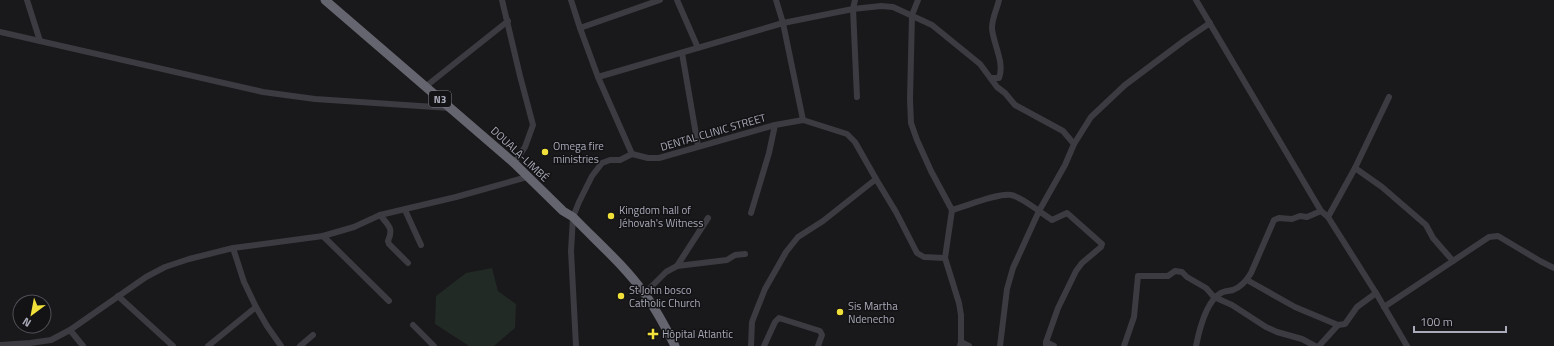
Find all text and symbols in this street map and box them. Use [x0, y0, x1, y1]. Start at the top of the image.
road number: N3 [429, 91, 451, 107]
street label: DENTAL CLINIC STREET [658, 109, 768, 155]
street label: DOUALA-LIMBÉ [487, 123, 553, 185]
place label: Omega fire ministries [553, 138, 604, 167]
marker: Omega fire ministries [540, 147, 550, 157]
place label: Kingdom hall of Jéhovah's Witness [619, 202, 703, 231]
marker: Kingdom hall of Jéhovah's Witness [606, 211, 616, 221]
place label: St John bosco Catholic Church [629, 282, 700, 311]
marker: St John bosco Catholic Church [616, 291, 626, 301]
north arrow [12, 294, 52, 334]
place label: Sis Martha Ndenecho [848, 298, 898, 327]
marker: Sis Martha Ndenecho [835, 307, 845, 317]
scale bar [1414, 308, 1506, 334]
text: 100 m [1420, 312, 1453, 331]
text: N [19, 314, 34, 331]
place label: Hôpital Atlantic [662, 326, 733, 342]
marker: Hôpital Atlantic [647, 328, 659, 340]

